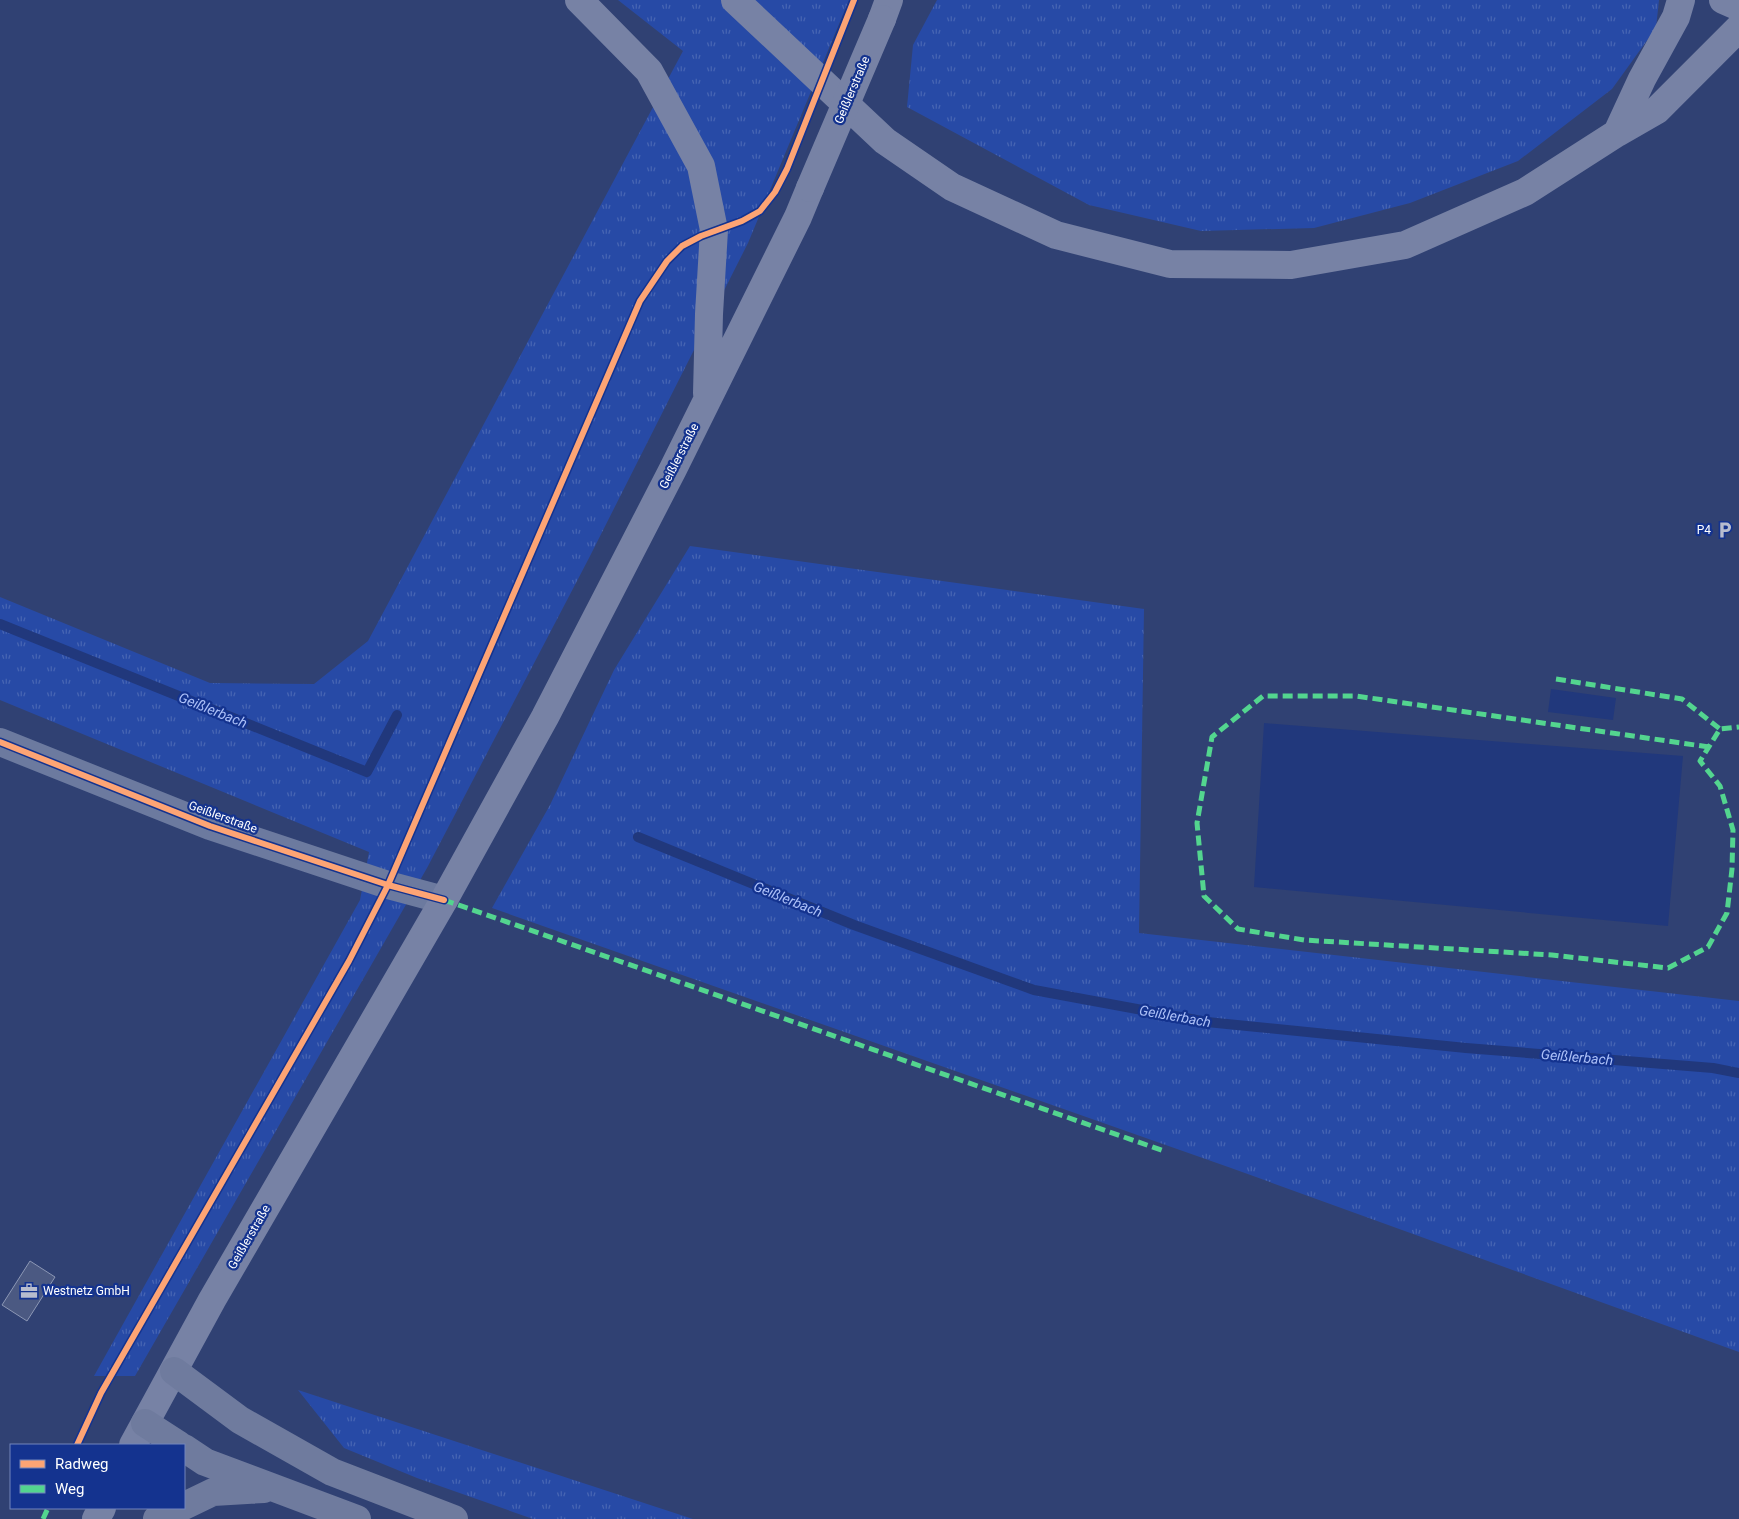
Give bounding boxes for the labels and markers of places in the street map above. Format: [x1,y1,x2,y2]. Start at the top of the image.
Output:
parking icon: P4 [1715,520,1735,540]
place label: P4 [1697,523,1711,537]
office icon: Westnetz GmbH [19,1281,39,1301]
place label: Westnetz GmbH [43,1284,130,1298]

